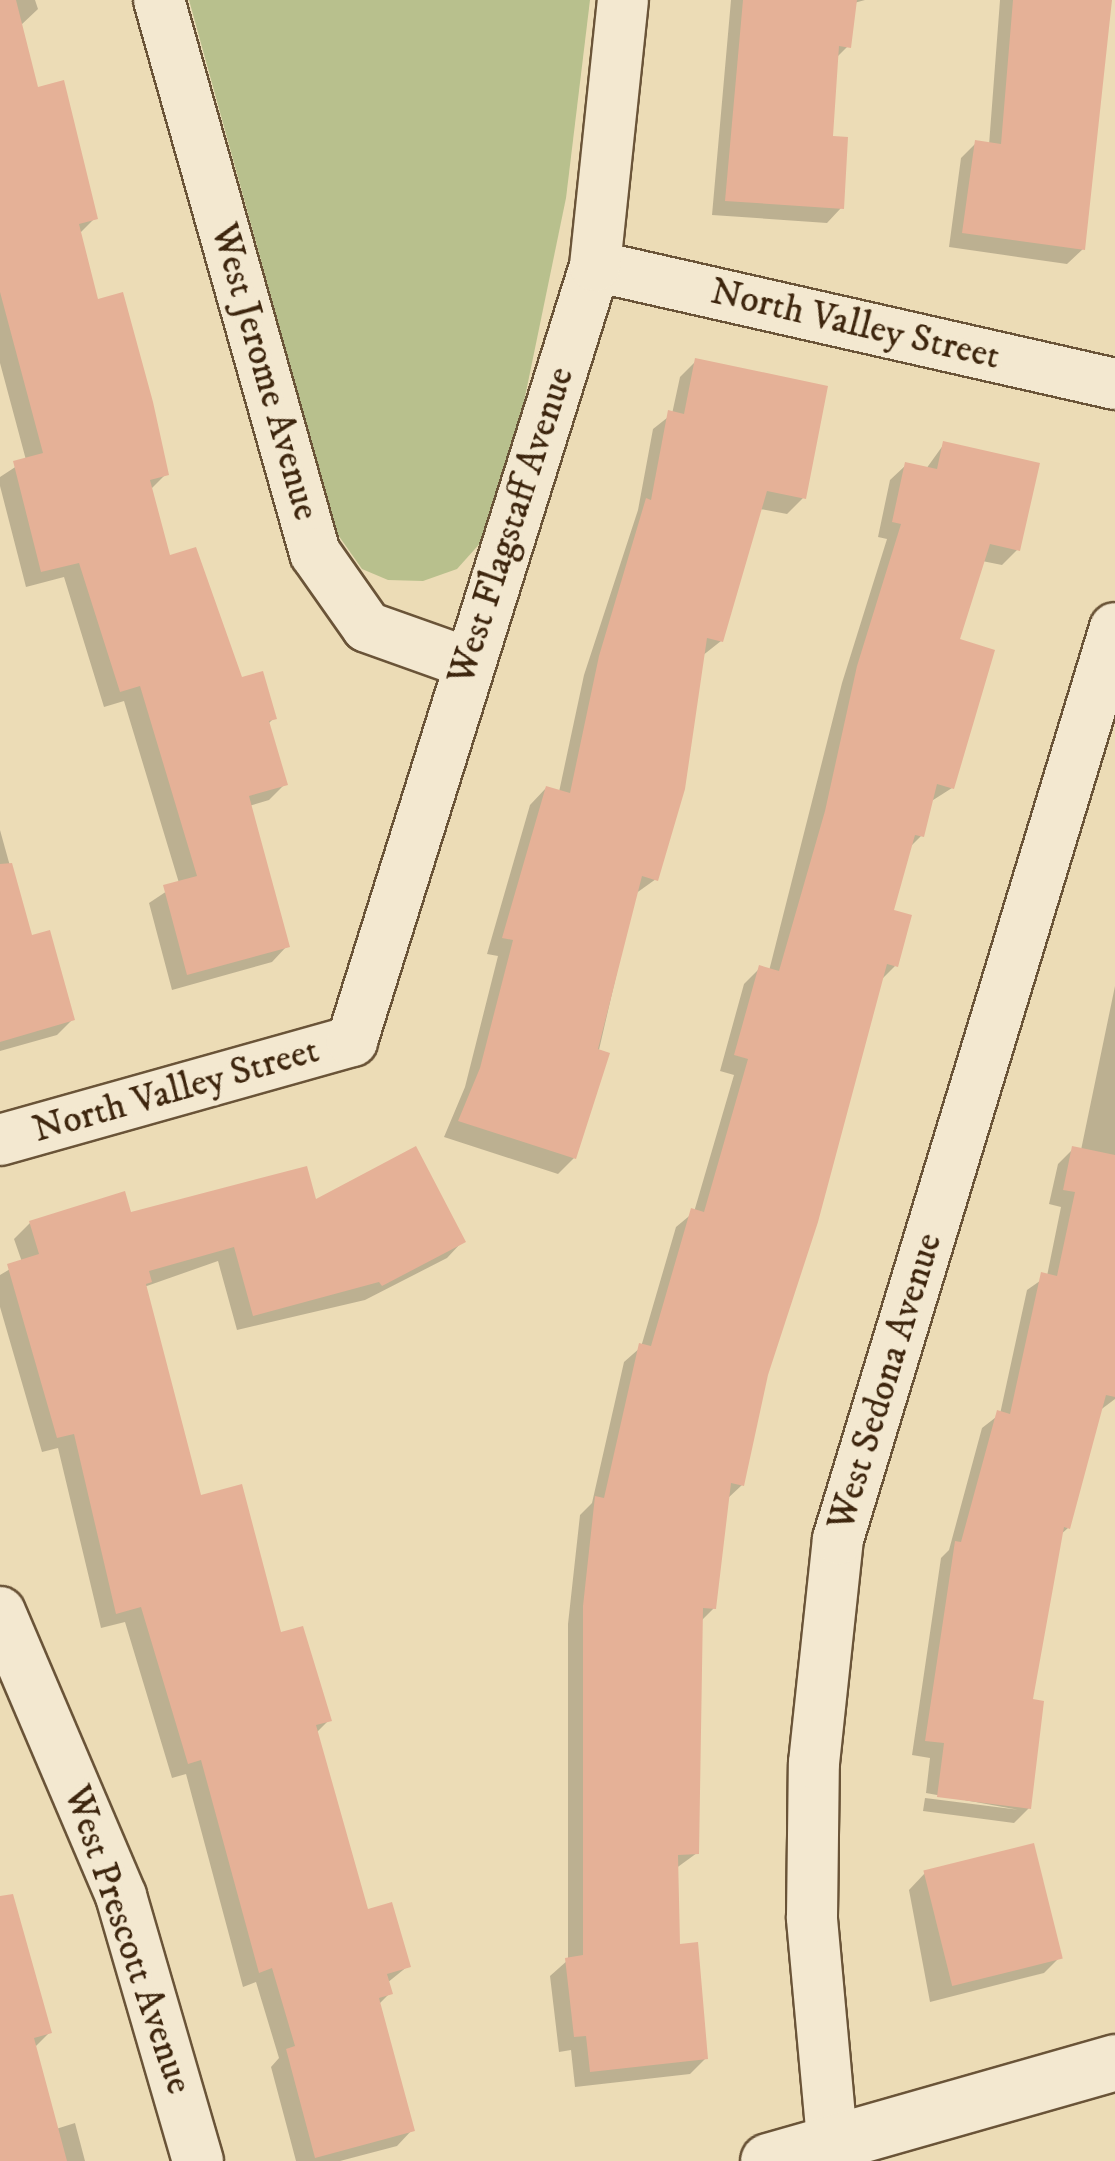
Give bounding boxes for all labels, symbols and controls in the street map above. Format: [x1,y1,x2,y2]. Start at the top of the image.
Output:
street label: West Jerome Avenue [200,218,328,526]
street label: North Valley Street [706,270,1004,380]
street label: West Flagstaff Avenue [439,362,585,690]
street label: North Valley Street [28,1028,324,1154]
street label: West Sedona Avenue [819,1228,953,1536]
street label: West Prescott Avenue [53,1780,201,2100]

